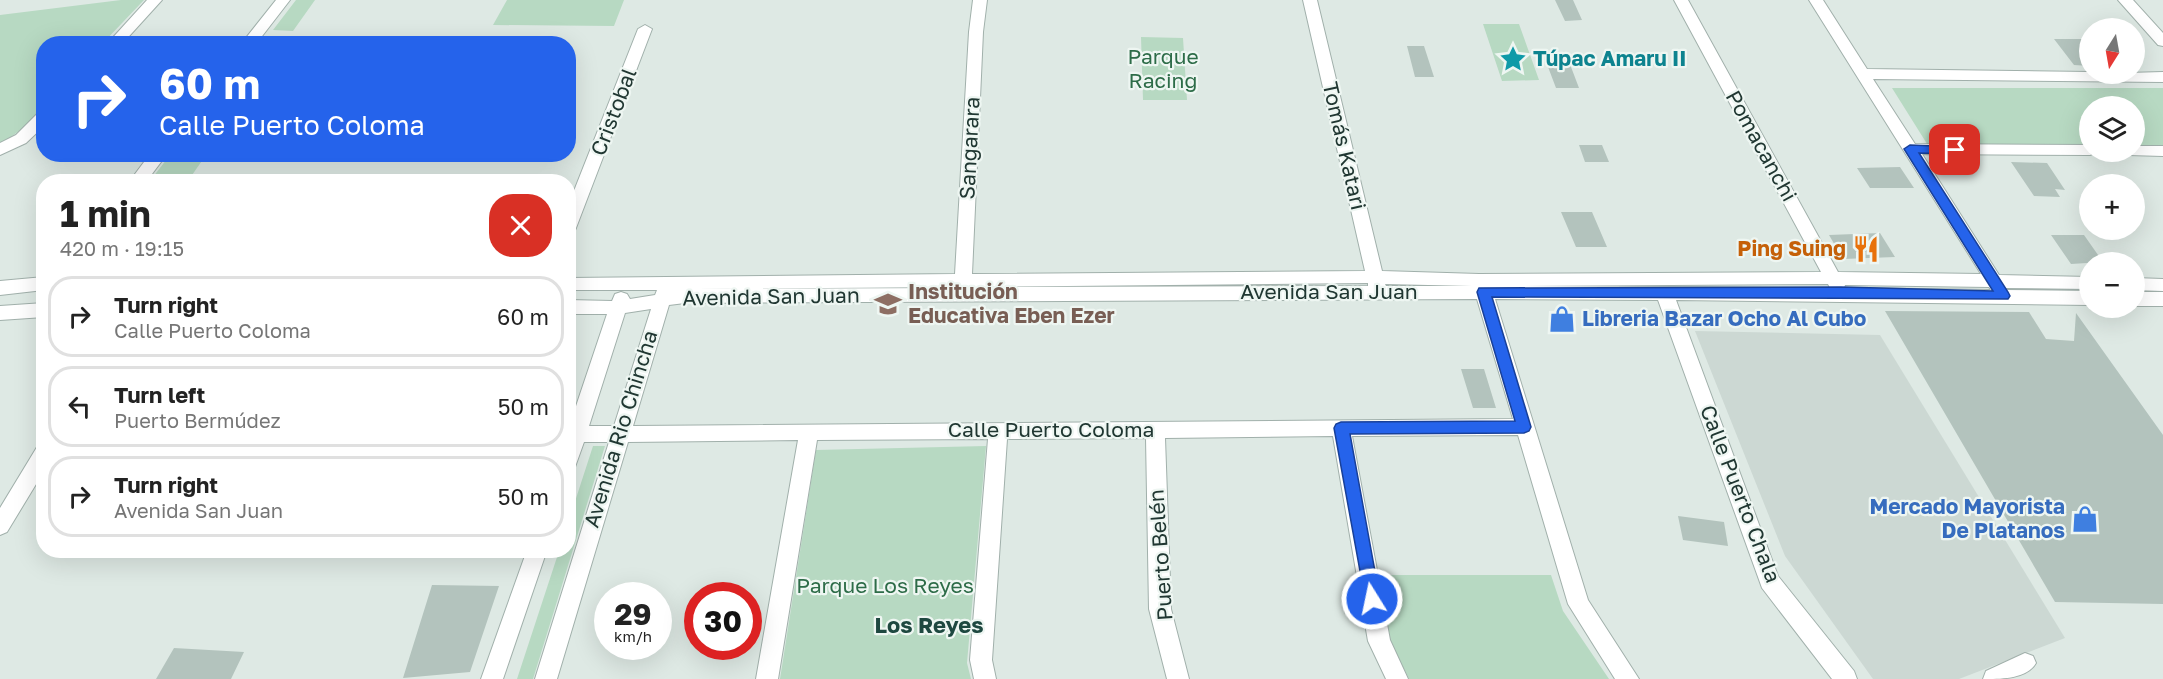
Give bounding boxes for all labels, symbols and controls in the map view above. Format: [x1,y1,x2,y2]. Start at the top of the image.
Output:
north arrow [2079,18,2145,84]
map controls [2079,18,2145,318]
park label: Parque Racing [1127,43,1199,93]
place icon: Túpac Amaru II [1498,44,1528,74]
place label: Túpac Amaru II [1533,45,1686,71]
text: 60 m [159,58,260,108]
icon: right [60,60,138,138]
street label: Cristobal [584,64,642,159]
street label: Tomás Katari [1318,79,1372,212]
street label: Pomacanchi [1721,86,1803,206]
street label: Sangarara [953,96,985,200]
button: layers [2079,96,2145,162]
text: Calle Puerto Coloma [159,109,425,141]
pin [1929,124,1980,175]
icon: arrive [1938,133,1971,166]
button: + [2079,174,2145,240]
text: 1 min [60,192,151,235]
button: close [489,194,552,257]
restaurant icon: Ping Suing [1851,234,1881,264]
place label: Ping Suing [1737,235,1846,261]
text: 420 m · 19:15 [60,236,184,260]
button: − [2079,252,2145,318]
place label: Institución Educativa Eben Ezer [908,278,1115,328]
street label: Avenida San Juan [1240,278,1418,304]
street label: Avenida San Juan [682,281,860,311]
school or university icon: Institución Educativa Eben Ezer [873,289,903,319]
text: Turn right [114,291,218,318]
icon: right [63,300,96,333]
text: 60 m [497,303,549,330]
shop icon: Libreria Bazar Ocho Al Cubo [1547,304,1577,334]
place label: Libreria Bazar Ocho Al Cubo [1582,305,1866,331]
text: Calle Puerto Coloma [114,318,311,342]
street label: Avenida Rio Chincha [578,327,662,530]
text: Turn left [114,381,205,408]
icon: left [63,390,96,423]
text: 50 m [498,393,549,420]
street label: Calle Puerto Chala [1695,401,1787,586]
text: Puerto Bermúdez [114,408,281,432]
street label: Calle Puerto Coloma [948,416,1154,442]
text: Turn right [114,471,218,498]
icon: right [63,480,96,513]
text: 50 m [498,483,549,510]
street label: Puerto Belén [1142,489,1178,621]
place label: Mercado Mayorista De Platanos [1870,493,2065,543]
text: Avenida San Juan [114,498,283,522]
shop icon: Mercado Mayorista De Platanos [2070,504,2100,534]
position arrow [1340,567,1404,631]
park label: Parque Los Reyes [796,572,974,598]
speed limit sign: 30 [684,582,762,660]
text: 29 [614,596,652,632]
district label: Los Reyes [874,611,984,638]
text: km/h [614,627,652,645]

